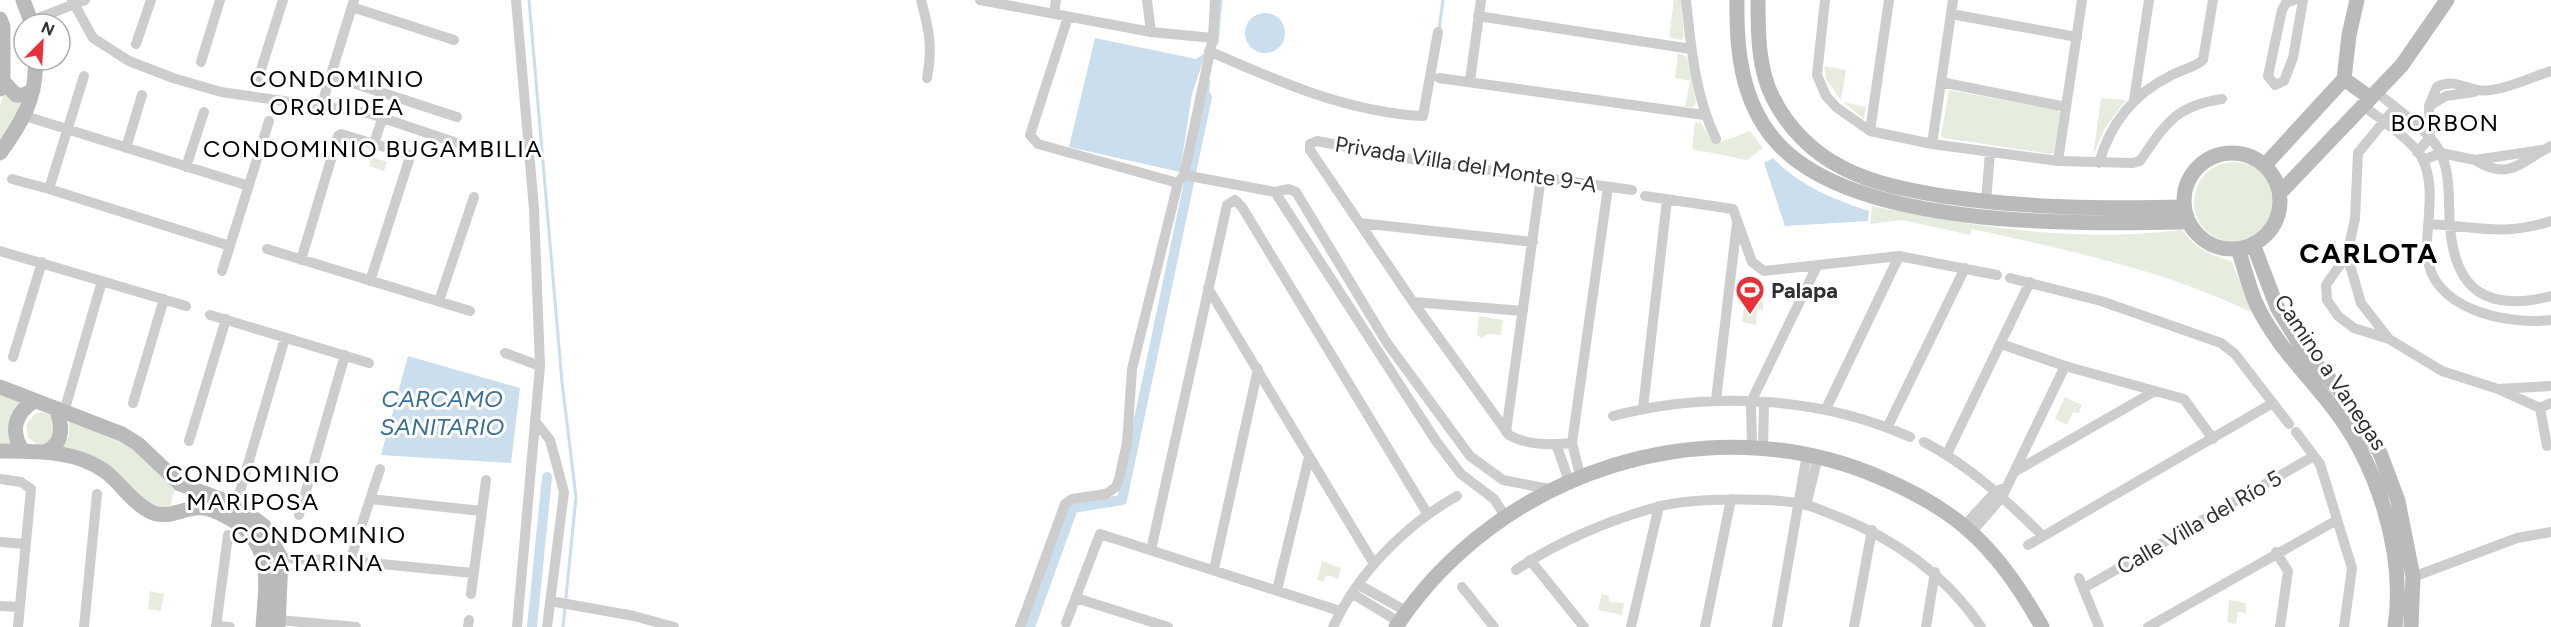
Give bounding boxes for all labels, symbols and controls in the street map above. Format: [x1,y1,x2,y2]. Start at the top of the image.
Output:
north arrow [12,12,72,72]
text: N [38,18,57,40]
district label: CONDOMINIO ORQUIDEA [249,64,425,121]
district label: BORBON [2390,108,2500,137]
street label: Privada Villa del Monte 9-A [1333,130,1599,199]
district label: CONDOMINIO BUGAMBILIA [203,134,543,163]
district label: CARLOTA [2299,236,2439,270]
sports icon: Palapa [1734,274,1766,316]
place label: Palapa [1771,277,1838,304]
street label: Camino a Vanegas [2268,289,2393,455]
water label: CARCAMO SANITARIO [380,384,505,441]
district label: CONDOMINIO MARIPOSA [165,459,341,516]
street label: Calle Villa del Río 5 [2112,464,2286,581]
district label: CONDOMINIO CATARINA [231,520,407,577]

